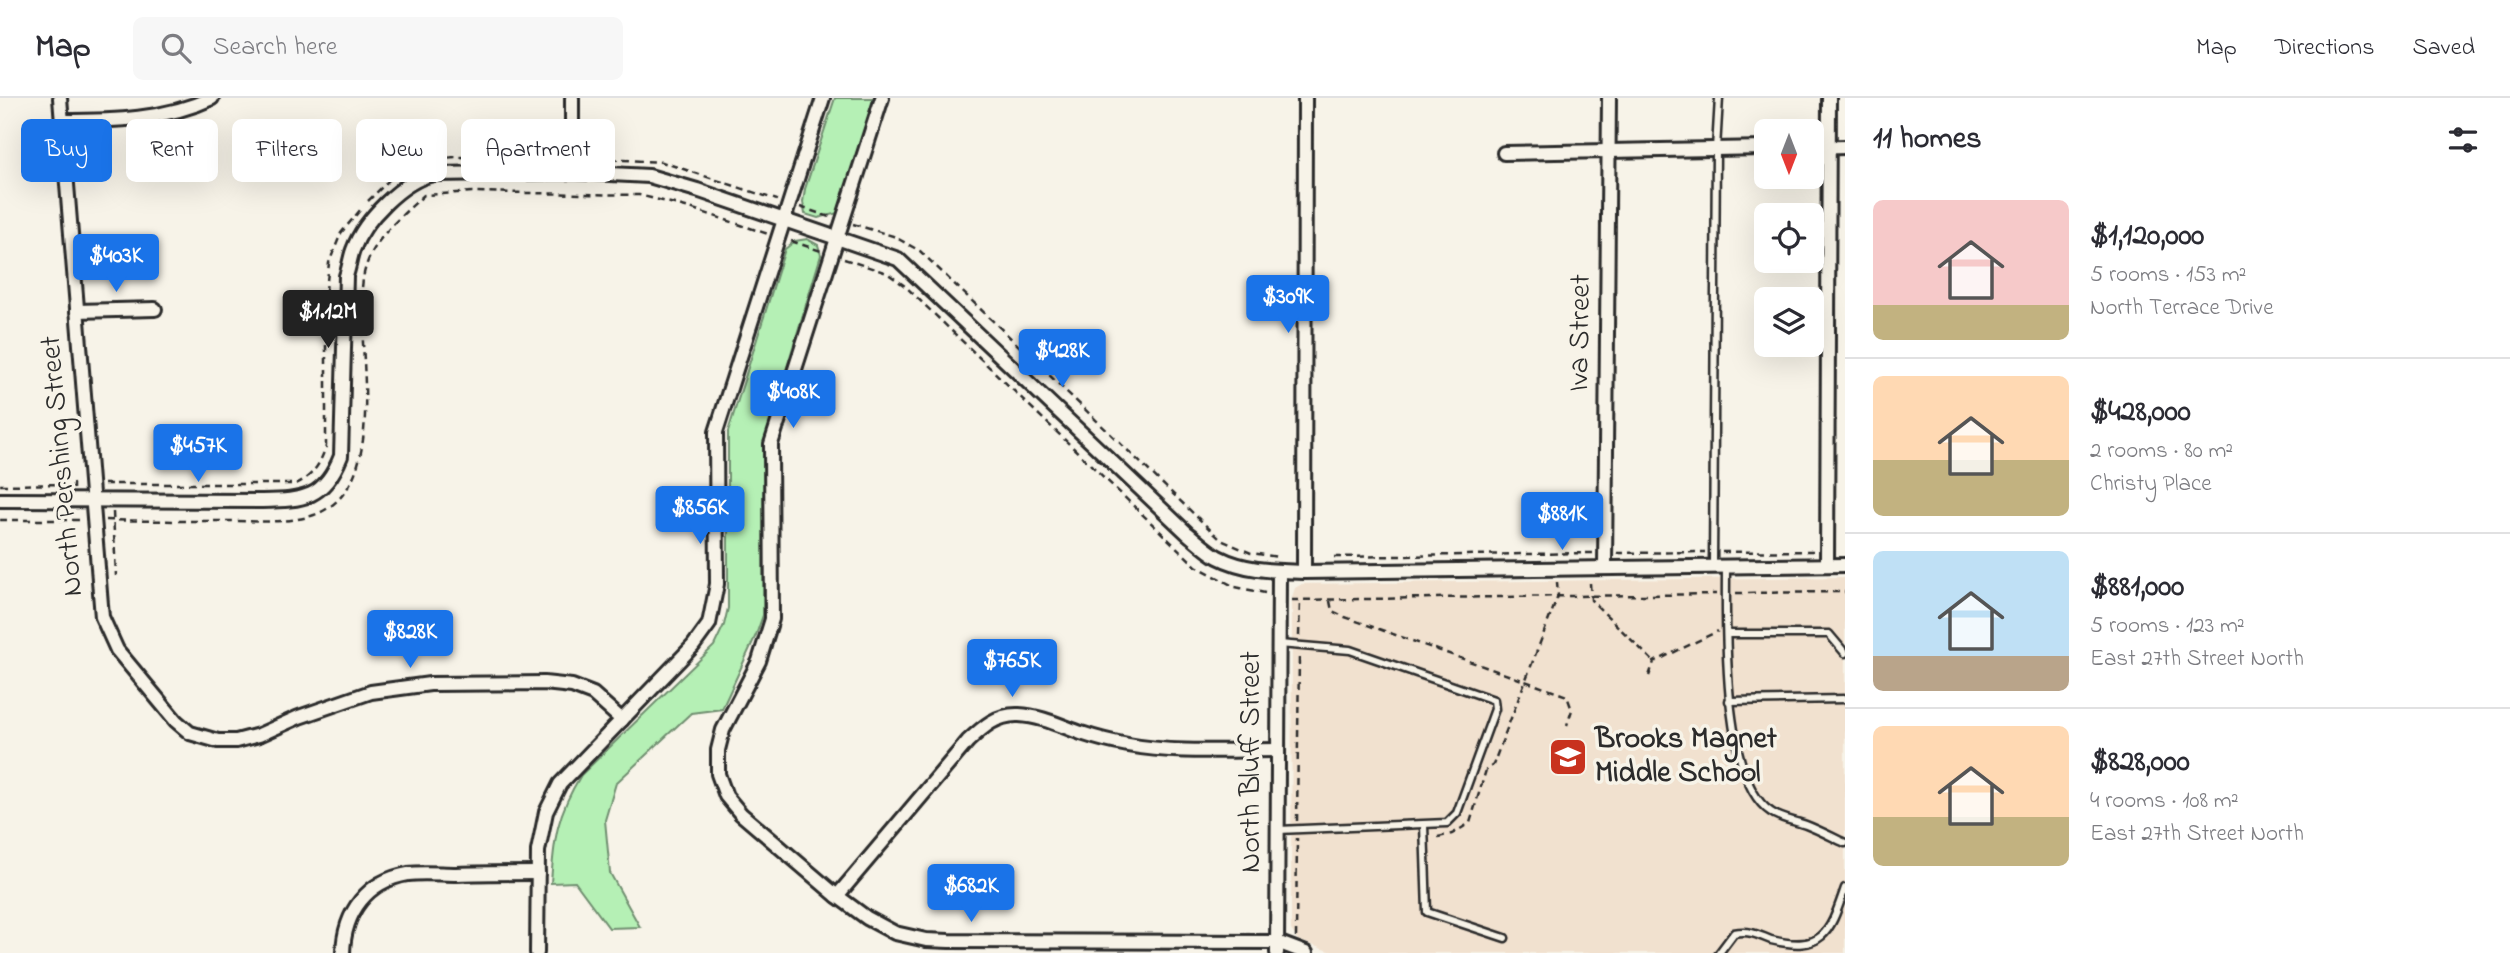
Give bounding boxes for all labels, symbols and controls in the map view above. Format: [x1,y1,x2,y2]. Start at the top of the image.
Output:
search box [133,17,623,80]
text: Map [35,24,91,72]
icon: search [157,29,195,67]
text: Search here [213,29,337,67]
text: Map [2196,31,2237,66]
text: Directions [2275,31,2374,66]
text: Saved [2412,31,2475,66]
text: 11 homes [1873,118,1981,162]
chip: Buy [21,119,112,182]
chip: Rent [126,119,218,182]
chip: Filters [232,119,342,182]
chip: New [356,119,447,182]
chip: Apartment [461,119,615,182]
north arrow [1754,119,1824,189]
map controls [1754,119,1824,357]
icon: filters [2444,121,2482,159]
button: locate [1754,203,1824,273]
text: $1,120,000 [2090,215,2204,259]
icon: home [1929,228,2013,312]
pin: $403K [67,234,165,294]
text: $403K [89,240,143,273]
text: 5 rooms · 153 m² [2090,259,2246,292]
street label: Iva Street [1558,274,1604,392]
pin: $309K [1239,275,1337,335]
text: $309K [1262,281,1314,314]
button: layers [1754,287,1824,357]
pin: $1.12M [271,290,385,350]
text: North Terrace Drive [2090,292,2273,325]
text: $1.12M [299,296,357,329]
pin: $428K [1013,330,1111,389]
street label: North Pershing Street [30,334,96,598]
text: $428K [1035,335,1089,368]
pin: $408K [744,370,842,430]
text: $408K [766,376,820,409]
text: $428,000 [2090,391,2191,435]
icon: home [1929,404,2013,488]
pin: $457K [149,424,247,484]
text: $457K [169,430,227,463]
text: 2 rooms · 80 m² [2090,435,2233,468]
text: Christy Place [2090,468,2212,501]
pin: $856K [651,486,749,546]
text: $856K [672,492,728,525]
pin: $881K [1513,492,1611,552]
text: $881K [1537,498,1587,531]
text: $881,000 [2090,566,2184,610]
icon: home [1929,579,2013,663]
pin: $828K [361,610,459,670]
text: 5 rooms · 123 m² [2090,610,2245,643]
text: $828K [383,616,437,649]
pin: $765K [963,640,1061,699]
text: East 27th Street North [2090,643,2304,676]
text: $765K [983,645,1041,678]
street label: North Bluff Street [1230,651,1274,873]
place label: Brooks Magnet Middle School [1593,718,1778,796]
school or university icon: Brooks Magnet Middle School [1547,736,1589,778]
text: $828,000 [2090,741,2190,785]
icon: home [1929,754,2013,838]
text: 4 rooms · 108 m² [2090,785,2239,818]
text: East 27th Street North [2090,818,2304,851]
pin: $682K [922,864,1020,924]
text: $682K [943,870,999,903]

